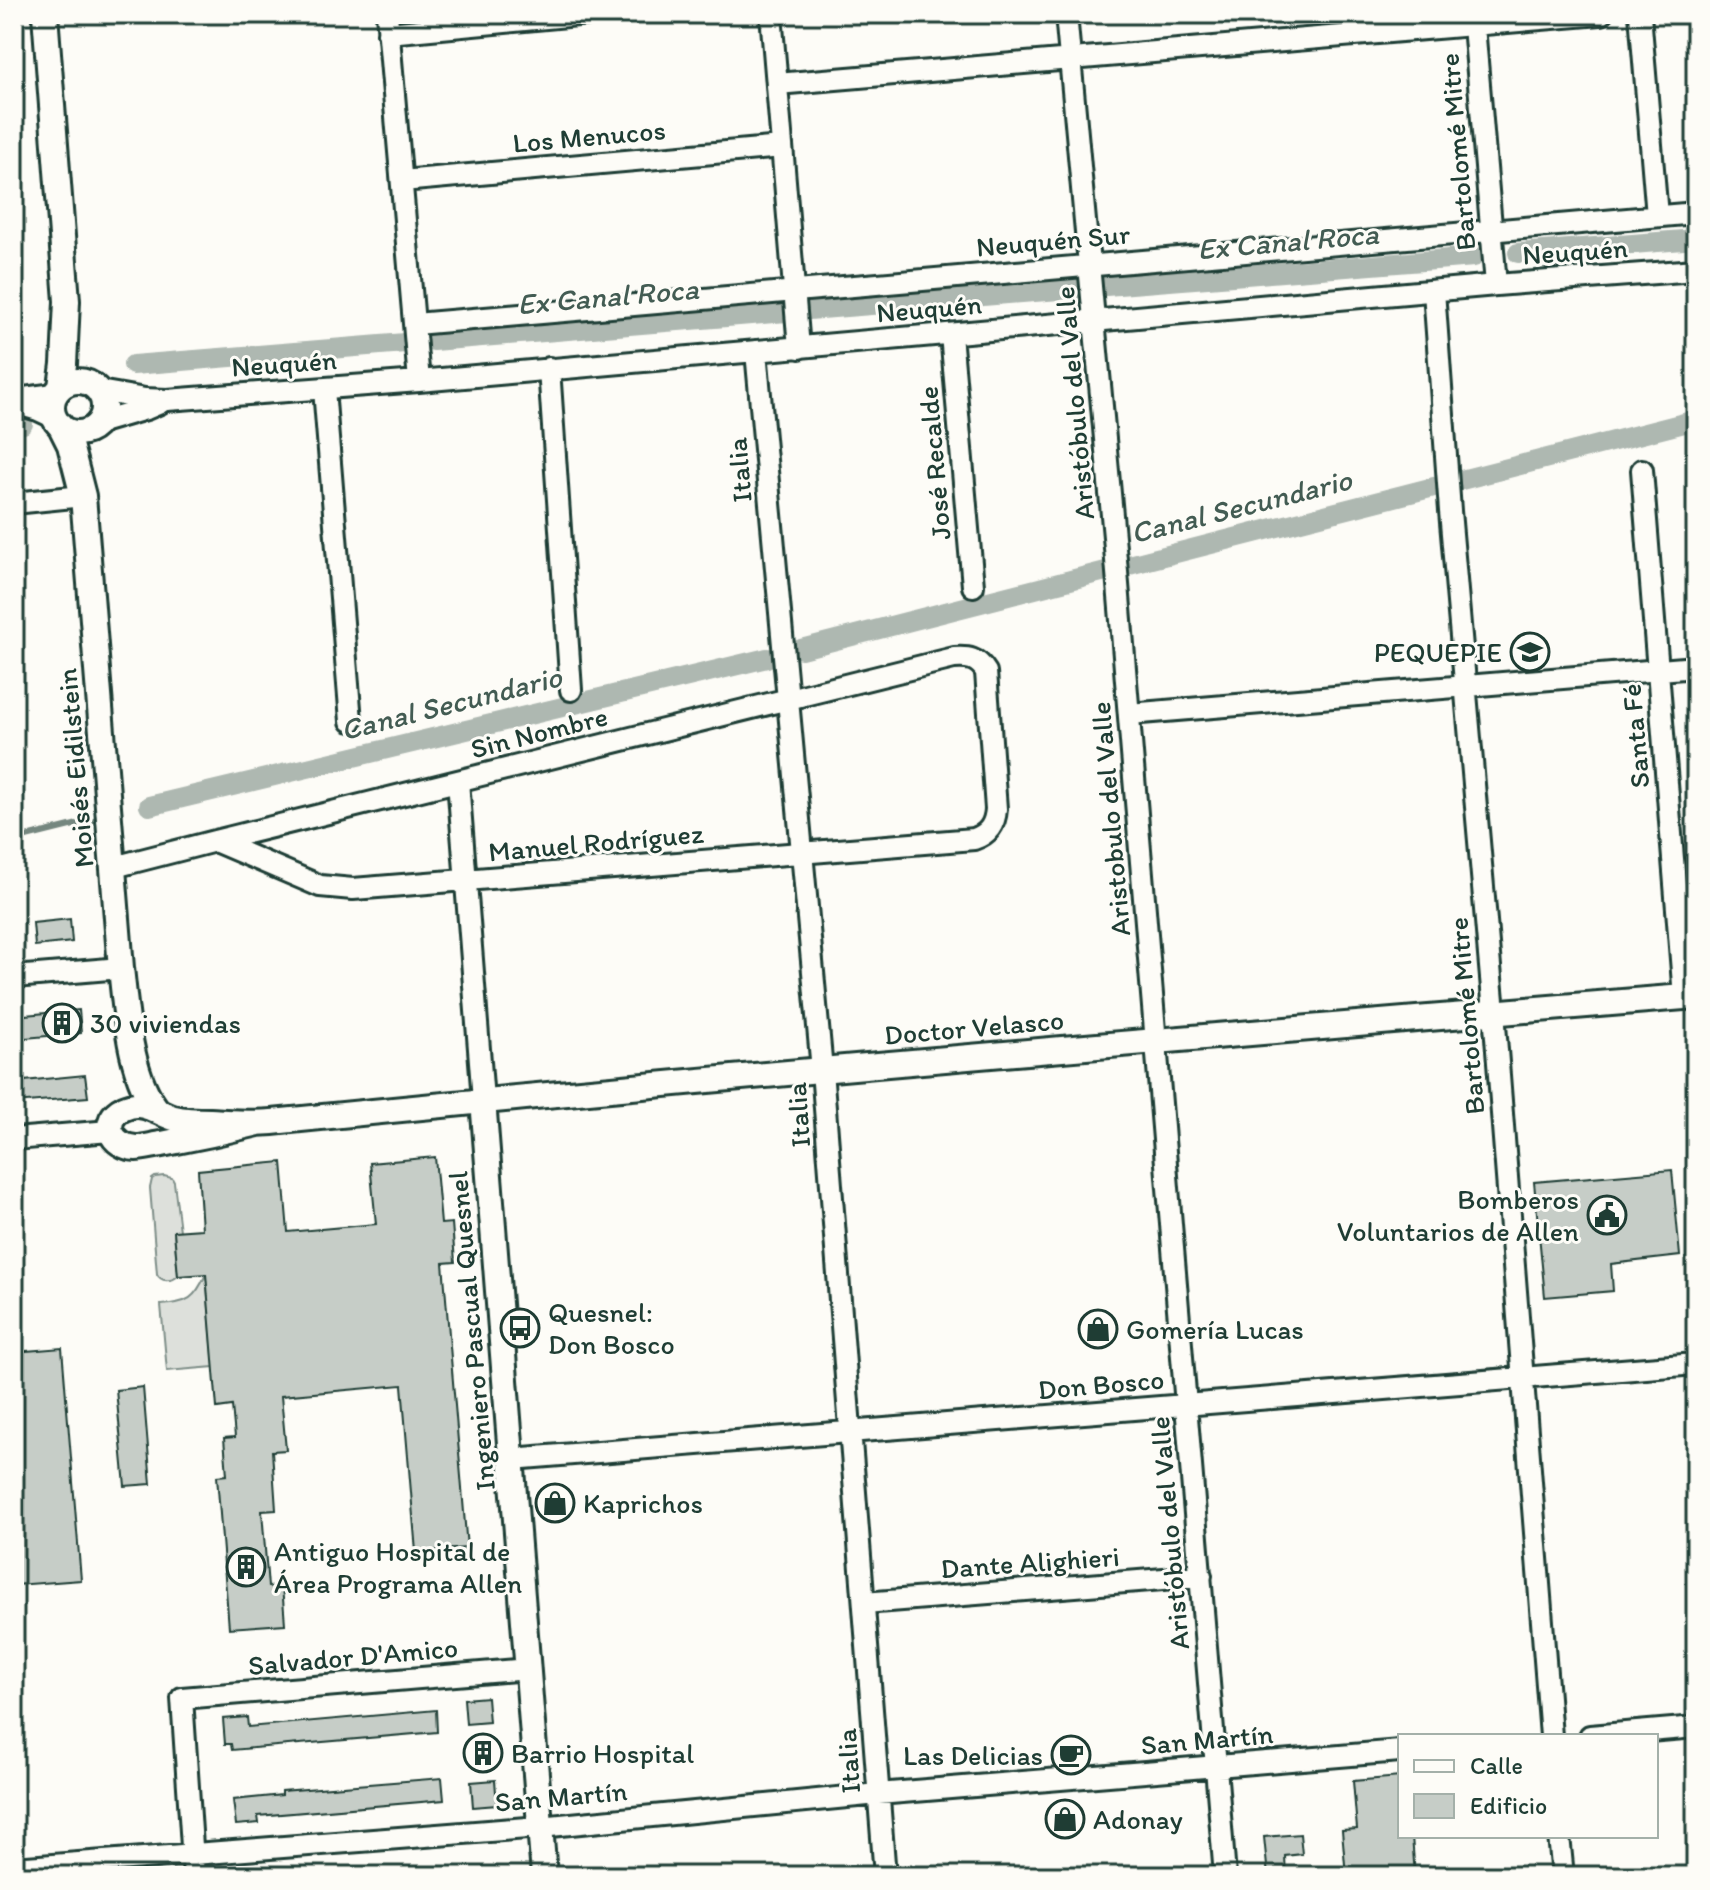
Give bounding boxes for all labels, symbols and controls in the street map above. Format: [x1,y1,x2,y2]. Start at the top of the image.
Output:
street label: Bartolomé Mitre [1431,52,1483,252]
street label: Los Menucos [511,112,667,160]
water label: Ex Canal Roca [1196,215,1381,267]
street label: Neuquén Sur [975,216,1131,264]
street label: Neuquén [1521,230,1629,272]
water label: Ex Canal Roca [516,270,701,322]
street label: Aristóbulo del Valle [1047,285,1101,521]
street label: Neuquén [875,286,983,330]
street label: Neuquén [230,342,338,384]
street label: José Recalde [910,385,958,541]
street label: Italia [719,436,759,504]
water label: Canal Secundario [1127,460,1357,551]
school or university icon: PEQUEPIE [1509,631,1551,673]
place label: PEQUEPIE [1374,635,1502,669]
water label: Canal Secundario [337,657,567,748]
street label: Moisés Eidilstein [49,667,101,869]
street label: Santa Fé [1614,682,1656,790]
street label: Sin Nombre [467,699,611,765]
street label: Aristobulo del Valle [1083,700,1137,938]
street label: Manuel Rodríguez [487,816,705,868]
street label: Bartolomé Mitre [1440,916,1492,1116]
building icon: 30 viviendas [41,1002,83,1044]
street label: Doctor Velasco [883,1002,1065,1052]
place label: 30 viviendas [90,1006,241,1040]
street label: Italia [779,1081,817,1149]
street label: Ingeniero Pascual Quesnel [440,1170,502,1492]
place label: Bomberos Voluntarios de Allen [1337,1182,1579,1248]
public building icon: Bomberos Voluntarios de Allen [1586,1194,1628,1236]
place label: Quesnel: Don Bosco [548,1295,675,1361]
bus stop icon: Quesnel: Don Bosco [499,1307,541,1349]
shop icon: Gomería Lucas [1077,1308,1119,1350]
place label: Gomería Lucas [1126,1312,1304,1346]
street label: Don Bosco [1036,1362,1166,1406]
street label: Aristóbulo del Valle [1142,1415,1196,1651]
shop icon: Kaprichos [534,1482,576,1524]
place label: Kaprichos [583,1486,703,1520]
place label: Antiguo Hospital de Área Programa Allen [274,1534,522,1600]
street label: Dante Alighieri [939,1539,1121,1585]
building icon: Antiguo Hospital de Área Programa Allen [225,1546,267,1588]
street label: Salvador D'Amico [247,1630,459,1682]
street label: San Martín [1139,1716,1275,1762]
street label: Italia [829,1727,867,1795]
building icon: Barrio Hospital [462,1732,504,1774]
cafe icon: Las Delicias [1050,1734,1092,1776]
legend [1398,1734,1658,1838]
place label: Barrio Hospital [511,1736,694,1770]
place label: Las Delicias [903,1738,1043,1772]
text: Calle [1470,1751,1523,1780]
street label: San Martín [493,1773,629,1819]
text: Edificio [1470,1791,1547,1820]
shop icon: Adonay [1044,1798,1086,1840]
place label: Adonay [1093,1802,1183,1836]

